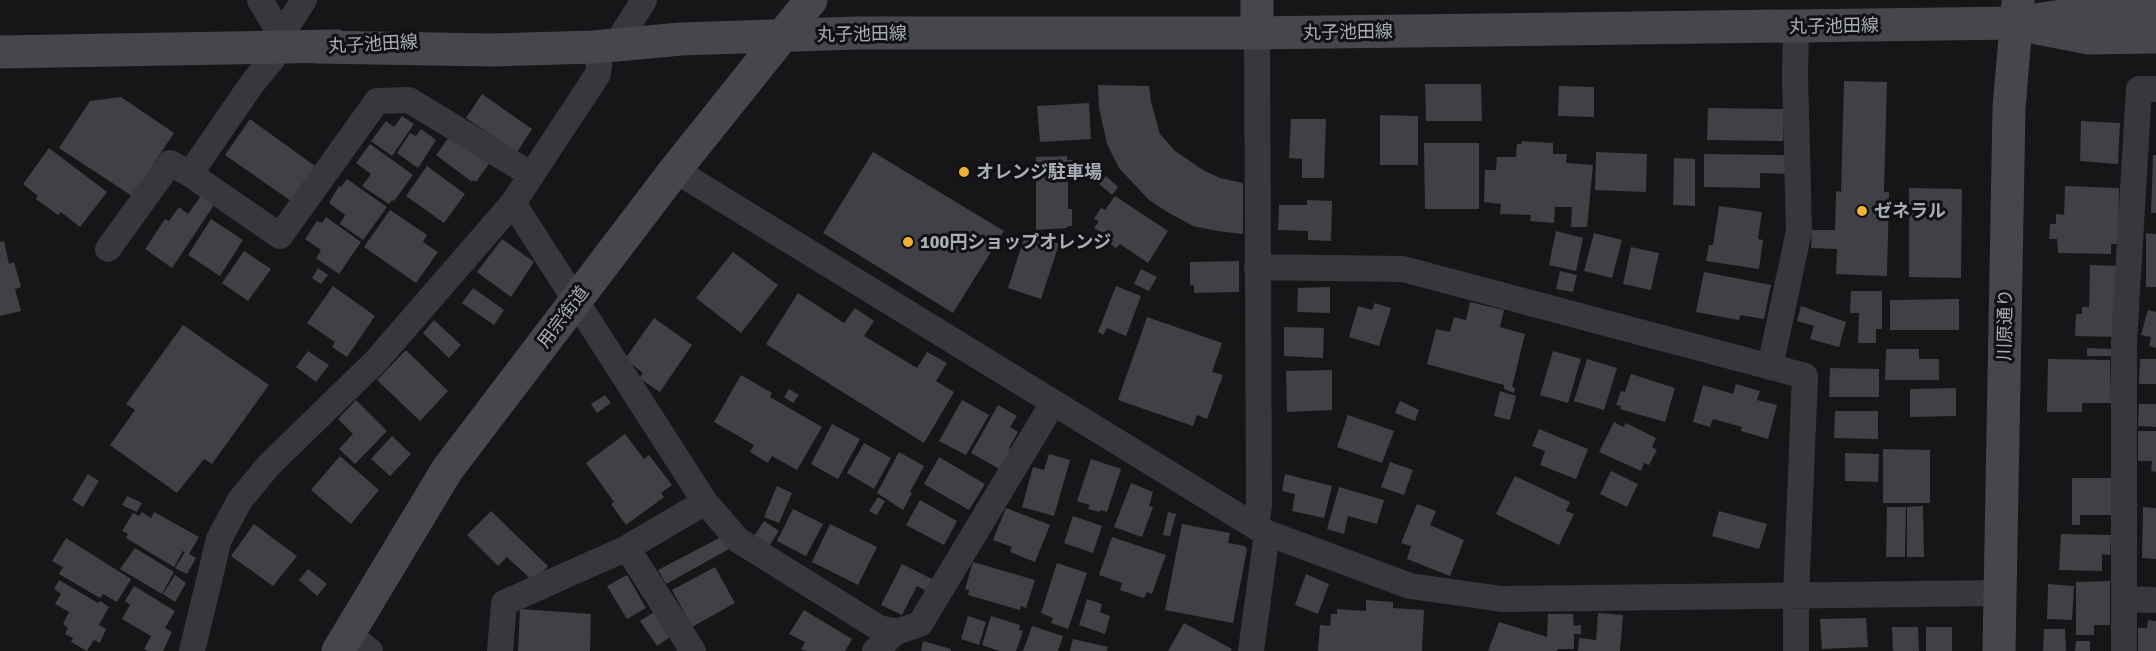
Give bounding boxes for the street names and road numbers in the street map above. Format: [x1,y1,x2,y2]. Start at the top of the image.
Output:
street label: 丸子池田線 [1789,14,1879,38]
street label: 丸子池田線 [1303,20,1393,44]
street label: 丸子池田線 [817,22,907,46]
street label: 丸子池田線 [327,31,419,57]
street label: 用宗街道 [533,282,593,352]
street label: 川原通り [1993,289,2017,361]

